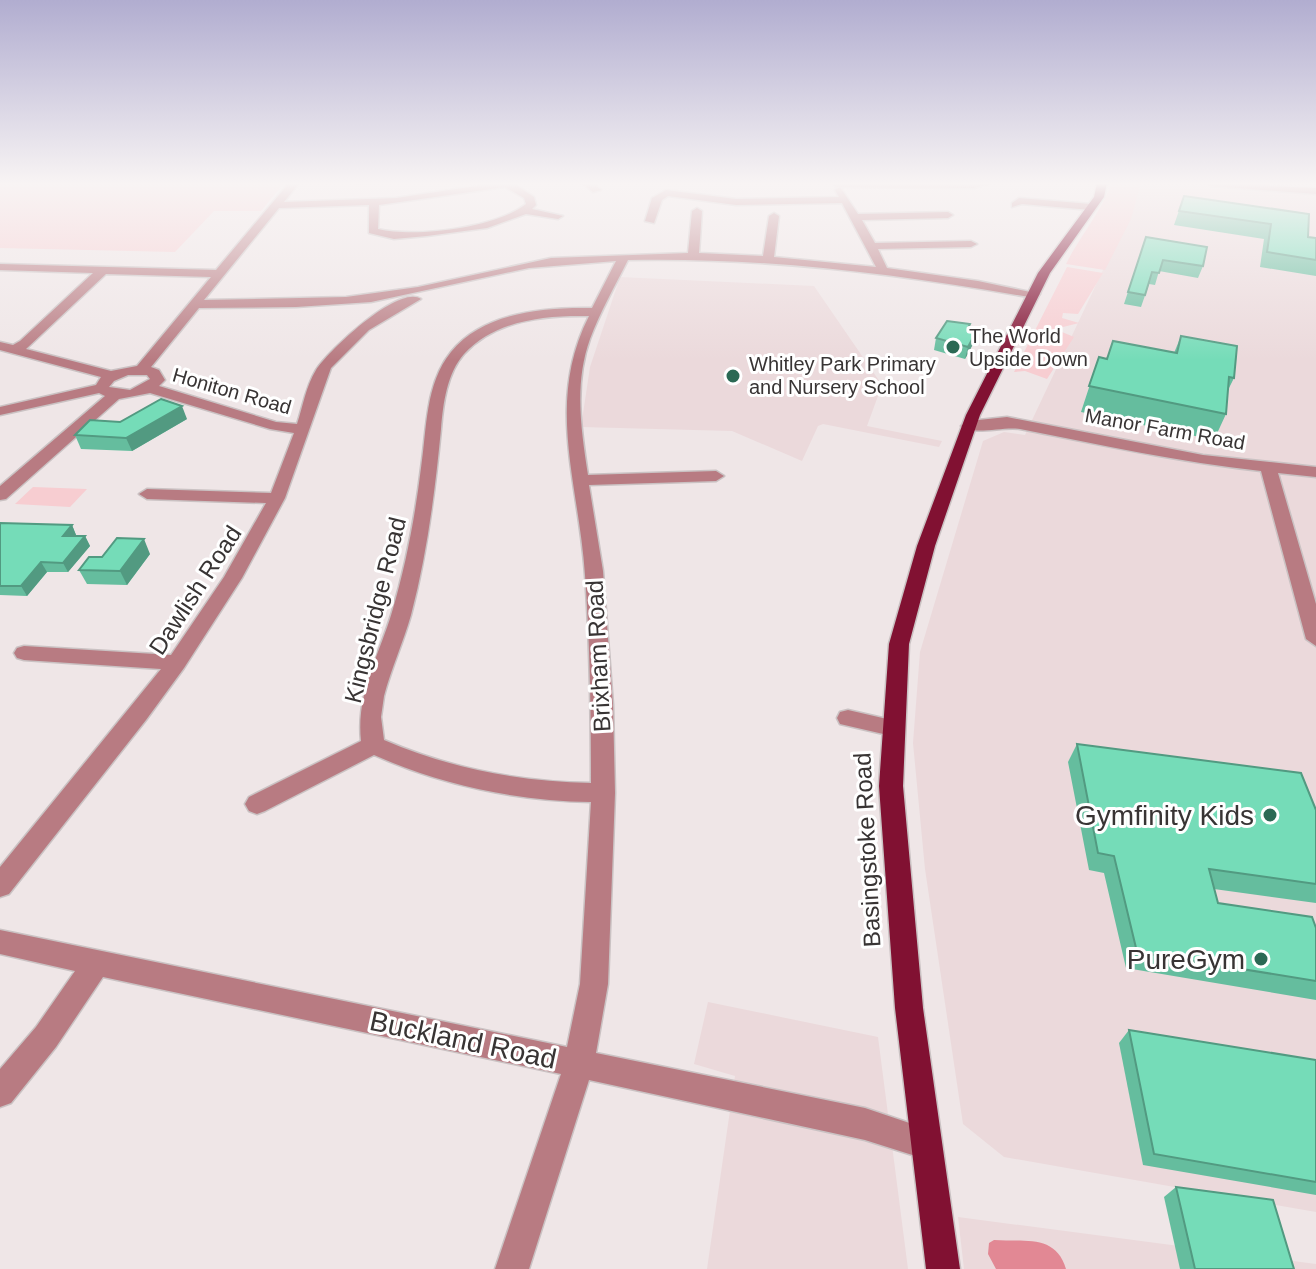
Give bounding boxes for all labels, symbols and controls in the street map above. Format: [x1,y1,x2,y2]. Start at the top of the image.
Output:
place label: The World Upside Down [969,325,1088,370]
marker: The World Upside Down [944,338,962,356]
place label: Whitley Park Primary and Nursery School [749,353,936,398]
street label: Honiton Road [170,364,294,418]
marker: Whitley Park Primary and Nursery School [724,367,742,385]
street label: Manor Farm Road [1083,404,1247,454]
street label: Kingsbridge Road [339,514,411,706]
street label: Dawlish Road [143,521,247,659]
street label: Brixham Road [581,579,615,733]
street label: Basingstoke Road [848,752,886,948]
place label: Gymfinity Kids [1075,800,1254,831]
marker: Gymfinity Kids [1261,806,1279,824]
place label: PureGym [1127,944,1245,975]
marker: PureGym [1252,950,1270,968]
street label: Buckland Road [367,1005,559,1075]

